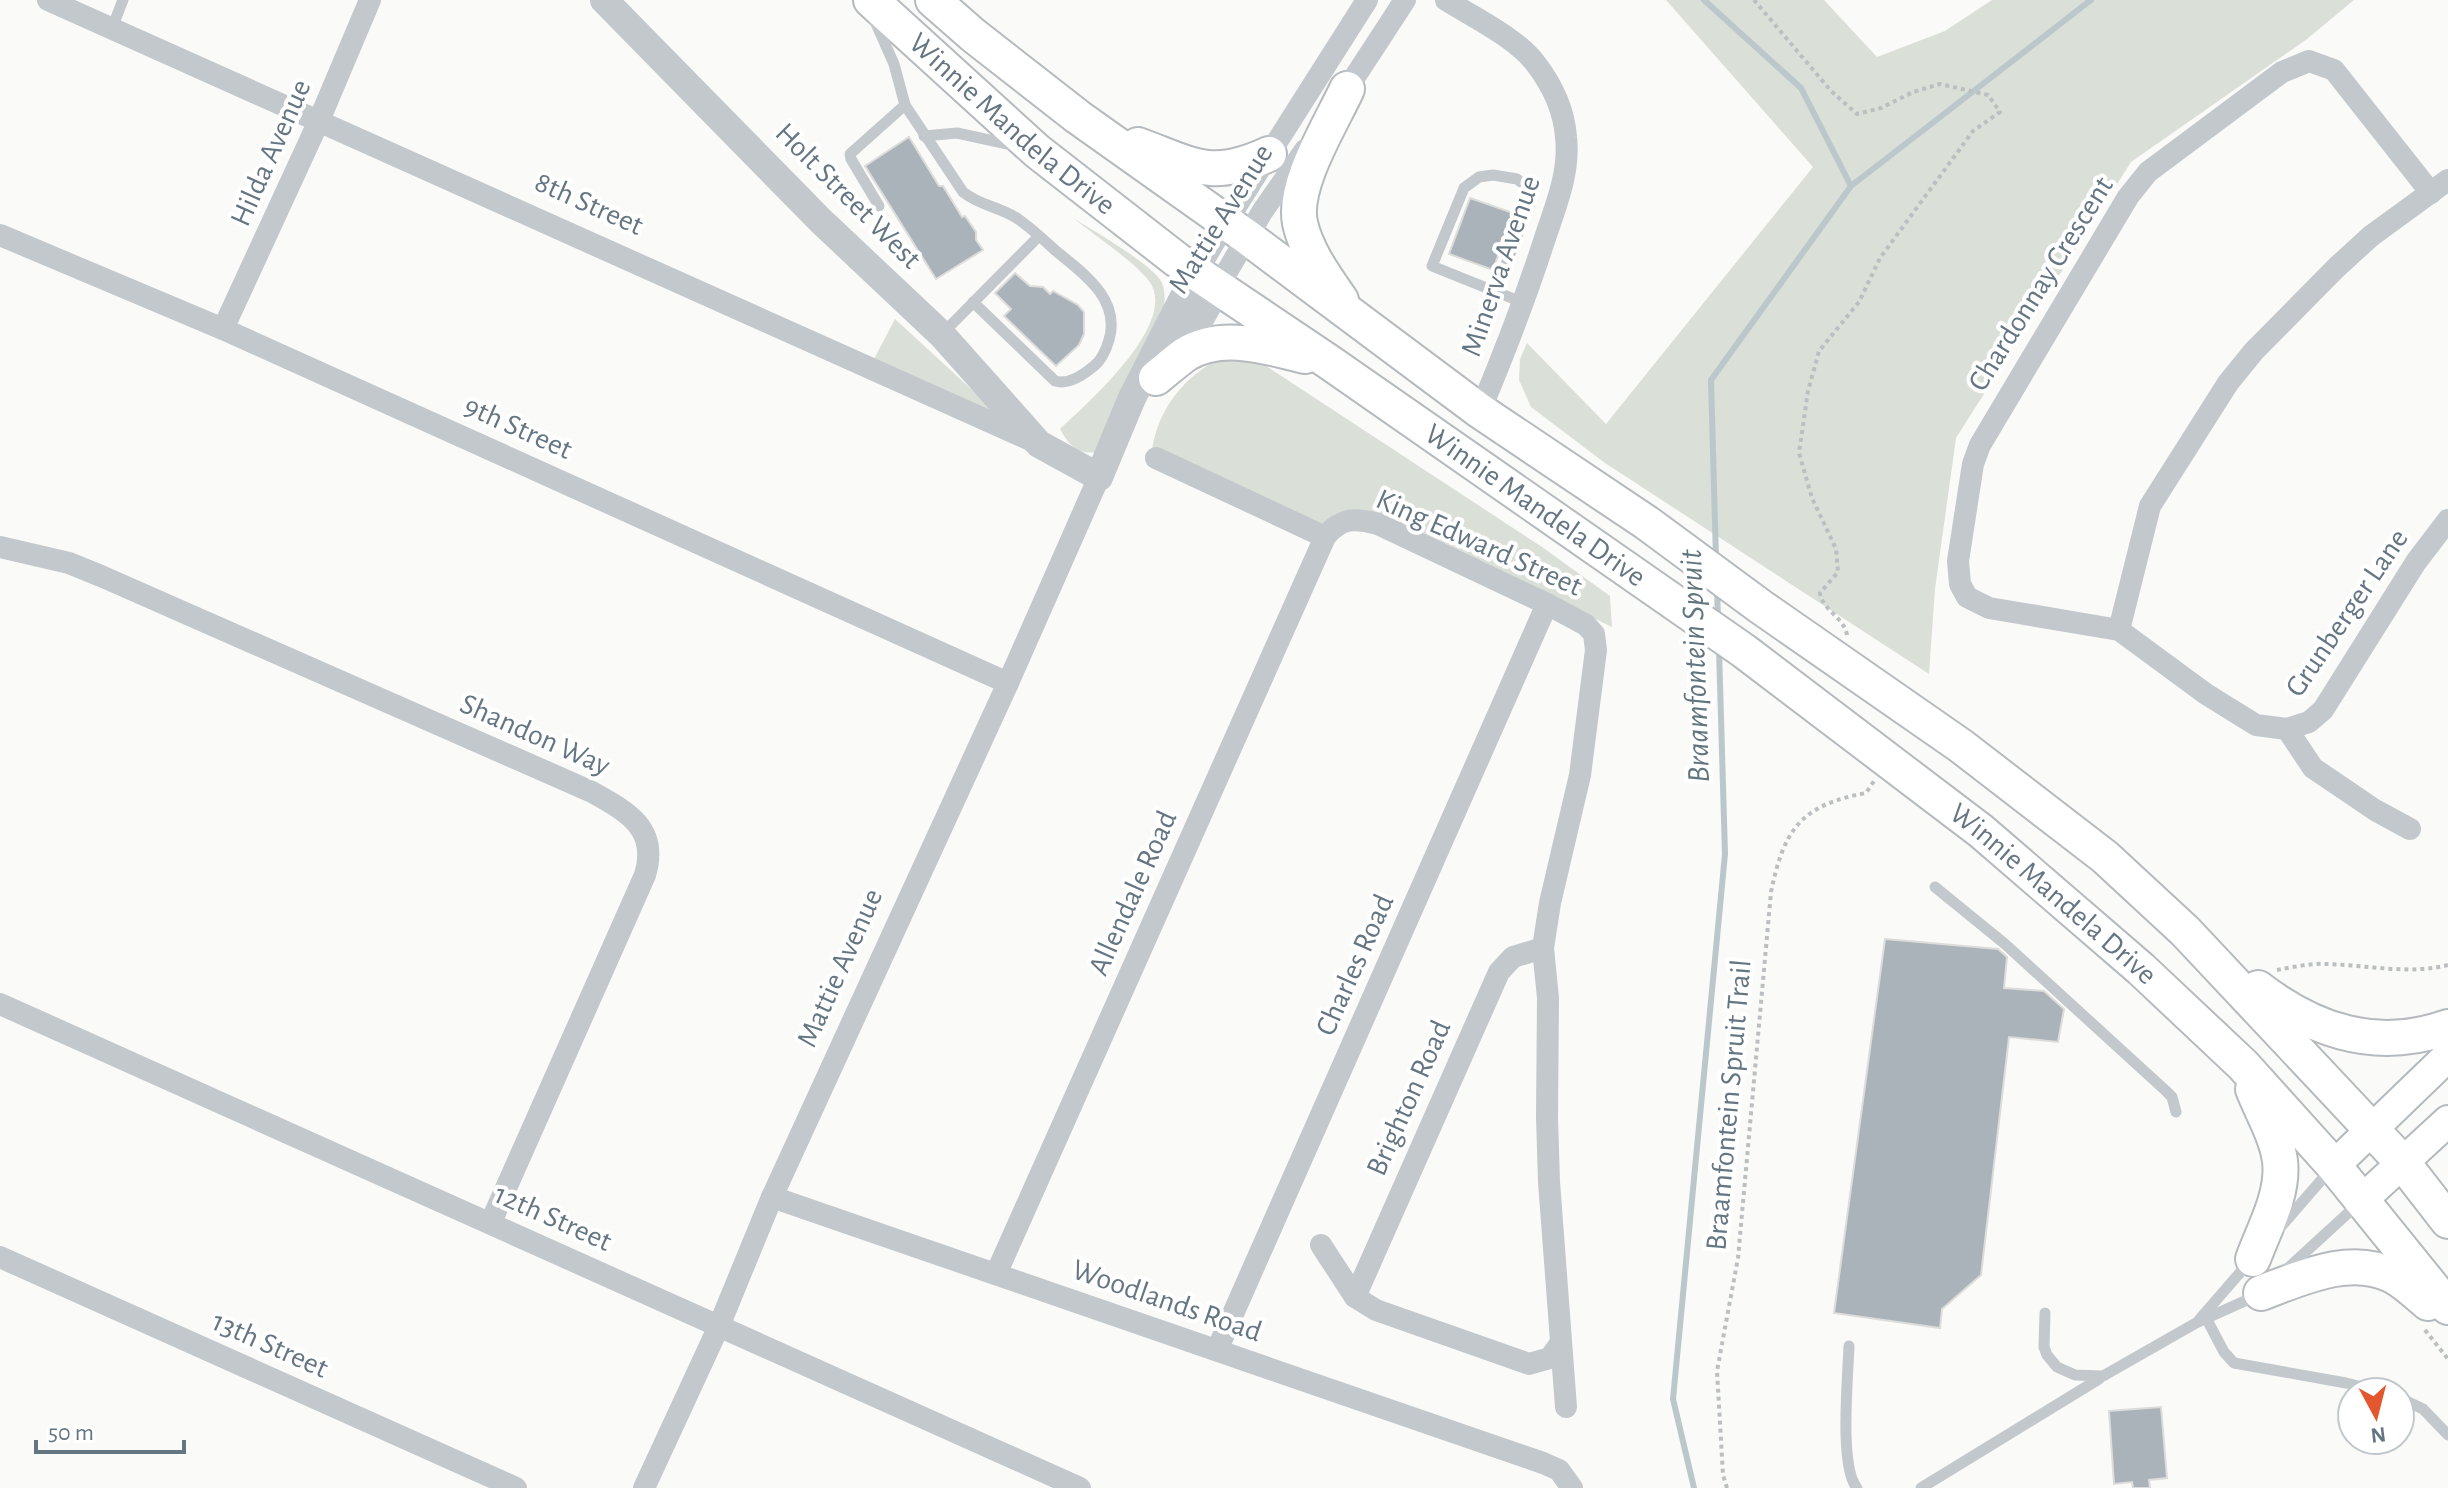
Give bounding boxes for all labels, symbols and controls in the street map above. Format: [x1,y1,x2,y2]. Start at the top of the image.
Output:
street label: Winnie Mandela Drive [903,27,1121,221]
street label: Hilda Avenue [225,75,317,231]
street label: Holt Street West [769,117,927,275]
street label: Mattie Avenue [1163,139,1279,299]
street label: 8th Street [530,167,648,241]
street label: Chardonnay Crescent [1963,171,2119,396]
street label: Minerva Avenue [1456,172,1546,360]
street label: 9th Street [459,391,577,465]
street label: Winnie Mandela Drive [1419,419,1651,592]
street label: King Edward Street [1372,484,1587,602]
street label: Grunberger Lane [2280,524,2414,702]
water label: Braamfontein Spruit [1675,548,1716,783]
street label: Shandon Way [456,689,615,781]
street label: Winnie Mandela Drive [1944,798,2162,990]
street label: Allendale Road [1083,806,1183,980]
street label: Mattie Avenue [792,884,888,1052]
street label: Charles Road [1310,890,1400,1040]
street label: Braamfontein Spruit Trail [1701,958,1757,1252]
street label: Brighton Road [1361,1016,1457,1180]
street label: 12th Street [490,1179,616,1257]
street label: Woodlands Road [1068,1255,1266,1347]
street label: 13th Street [208,1306,333,1384]
north arrow [2336,1376,2416,1456]
scale bar [36,1404,184,1454]
text: 50 m [48,1421,94,1445]
text: N [2369,1423,2387,1447]

